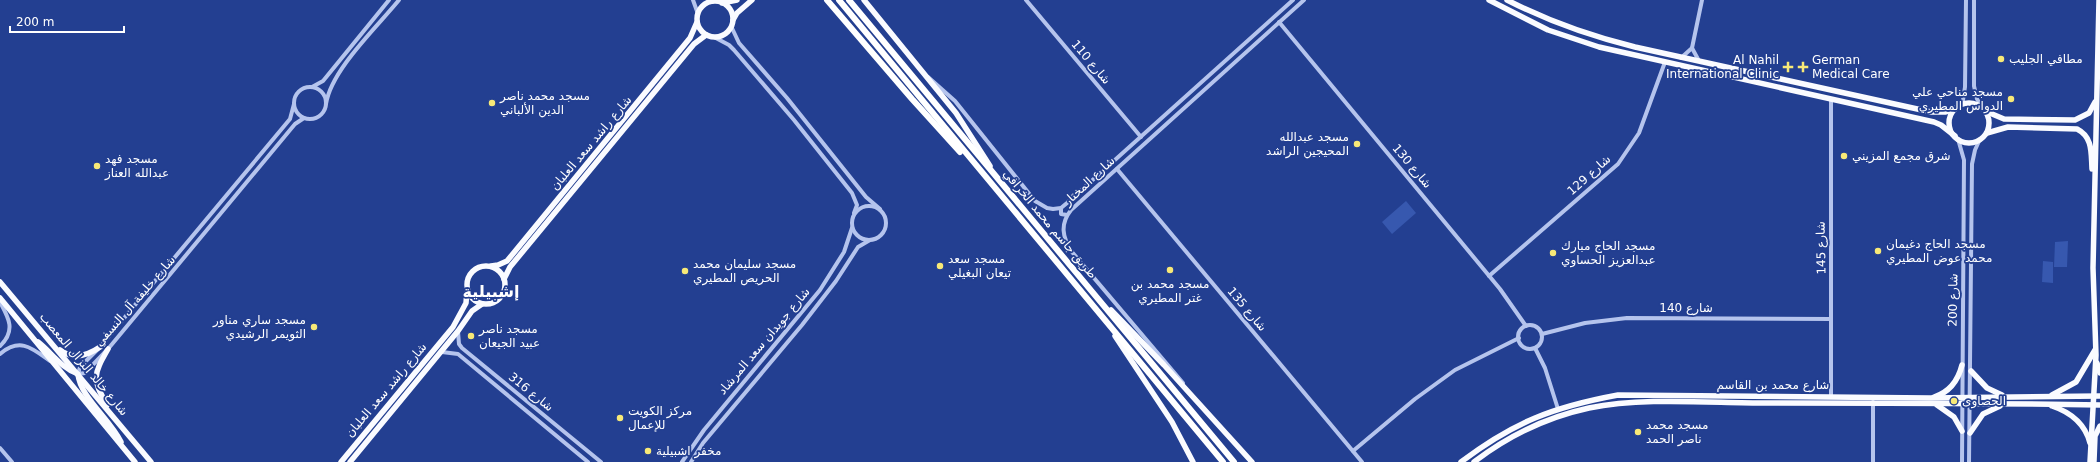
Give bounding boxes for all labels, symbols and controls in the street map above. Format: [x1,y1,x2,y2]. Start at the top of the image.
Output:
scale bar [10,8,124,34]
text: 200 m [16,15,54,29]
street label: شارع 110 [1068,37,1114,88]
place label: مطافي الجليب [2009,52,2083,66]
place label: Al Nahil International Clinic [1666,53,1779,81]
place label: German Medical Care [1812,53,1890,81]
marker: مطافي الجليب [1996,54,2006,64]
marker: Al Nahil International Clinic [1782,61,1794,73]
marker: German Medical Care [1797,61,1809,73]
place label: مسجد مناحي علي الدواس المطيري [1912,85,2003,114]
place label: مسجد محمد ناصر الدين الألباني [499,89,590,118]
street label: شارع راشد سعد العلبان [548,93,635,194]
marker: مسجد مناحي علي الدواس المطيري [2006,94,2016,104]
marker: مسجد محمد ناصر الدين الألباني [487,98,497,108]
place label: مسجد عبدالله المحيجين الراشد [1266,130,1349,159]
marker: مسجد عبدالله المحيجين الراشد [1352,139,1362,149]
street label: شارع 130 [1389,141,1435,192]
place label: شرق مجمع المزيني [1852,149,1951,164]
marker: شرق مجمع المزيني [1839,151,1849,161]
place label: مسجد فهد عبدالله العناز [104,152,169,181]
street label: شارع 129 [1564,152,1614,199]
street label: شارع المختار [1060,154,1118,210]
marker: مسجد فهد عبدالله العناز [92,161,102,171]
street label: طريق جاسم محمد الخرافي [1000,167,1100,282]
street label: شارع 145 [1814,221,1829,275]
place label: مسجد الحاج دغيمان محمد عوض المطيري [1886,237,1992,266]
place label: مسجد الحاج مبارك عبدالعزيز الحساوي [1561,239,1656,268]
marker: مسجد الحاج دغيمان محمد عوض المطيري [1873,246,1883,256]
marker: مسجد الحاج مبارك عبدالعزيز الحساوي [1548,248,1558,258]
street label: شارع خليفة آل النسفي [91,252,179,350]
place label: مسجد سعد تيعان البغيلي [948,252,1011,280]
place label: مسجد سليمان محمد الحريص المطيري [693,257,796,286]
marker: مسجد سعد تيعان البغيلي [935,261,945,271]
marker: مسجد محمد بن غتر المطيري [1165,265,1175,275]
marker: مسجد سليمان محمد الحريص المطيري [680,266,690,276]
street label: شارع 200 [1946,273,1961,327]
place label: مسجد محمد بن غتر المطيري [1131,277,1209,306]
district label: إشبيلية [462,282,520,301]
street label: شارع 135 [1224,284,1270,335]
street label: شارع جويدان سعد المرشاد [715,285,814,398]
street label: شارع 140 [1659,301,1713,316]
street label: شارع خالد النزال المعصب [36,310,131,419]
place label: مسجد ساري مناور الثويمر الرشيدي [212,313,306,342]
marker: مسجد ساري مناور الثويمر الرشيدي [309,322,319,332]
place label: مسجد ناصر عبيد الجيعان [478,322,540,350]
marker: مسجد ناصر عبيد الجيعان [466,331,476,341]
street label: شارع راشد سعد العلبان [343,340,430,441]
street label: شارع 316 [505,370,556,415]
street label: شارع محمد بن القاسم [1717,378,1829,393]
place label: الحصاوى [1962,394,2006,409]
marker: الحصاوى [1949,396,1959,406]
place label: مركز الكويت للإعمال [628,404,692,432]
marker: مركز الكويت للإعمال [615,413,625,423]
place label: مسجد محمد ناصر الحمد [1646,418,1708,447]
marker: مسجد محمد ناصر الحمد [1633,427,1643,437]
place label: مخفر اشبيلية [656,444,721,459]
marker: مخفر اشبيلية [643,446,653,456]

